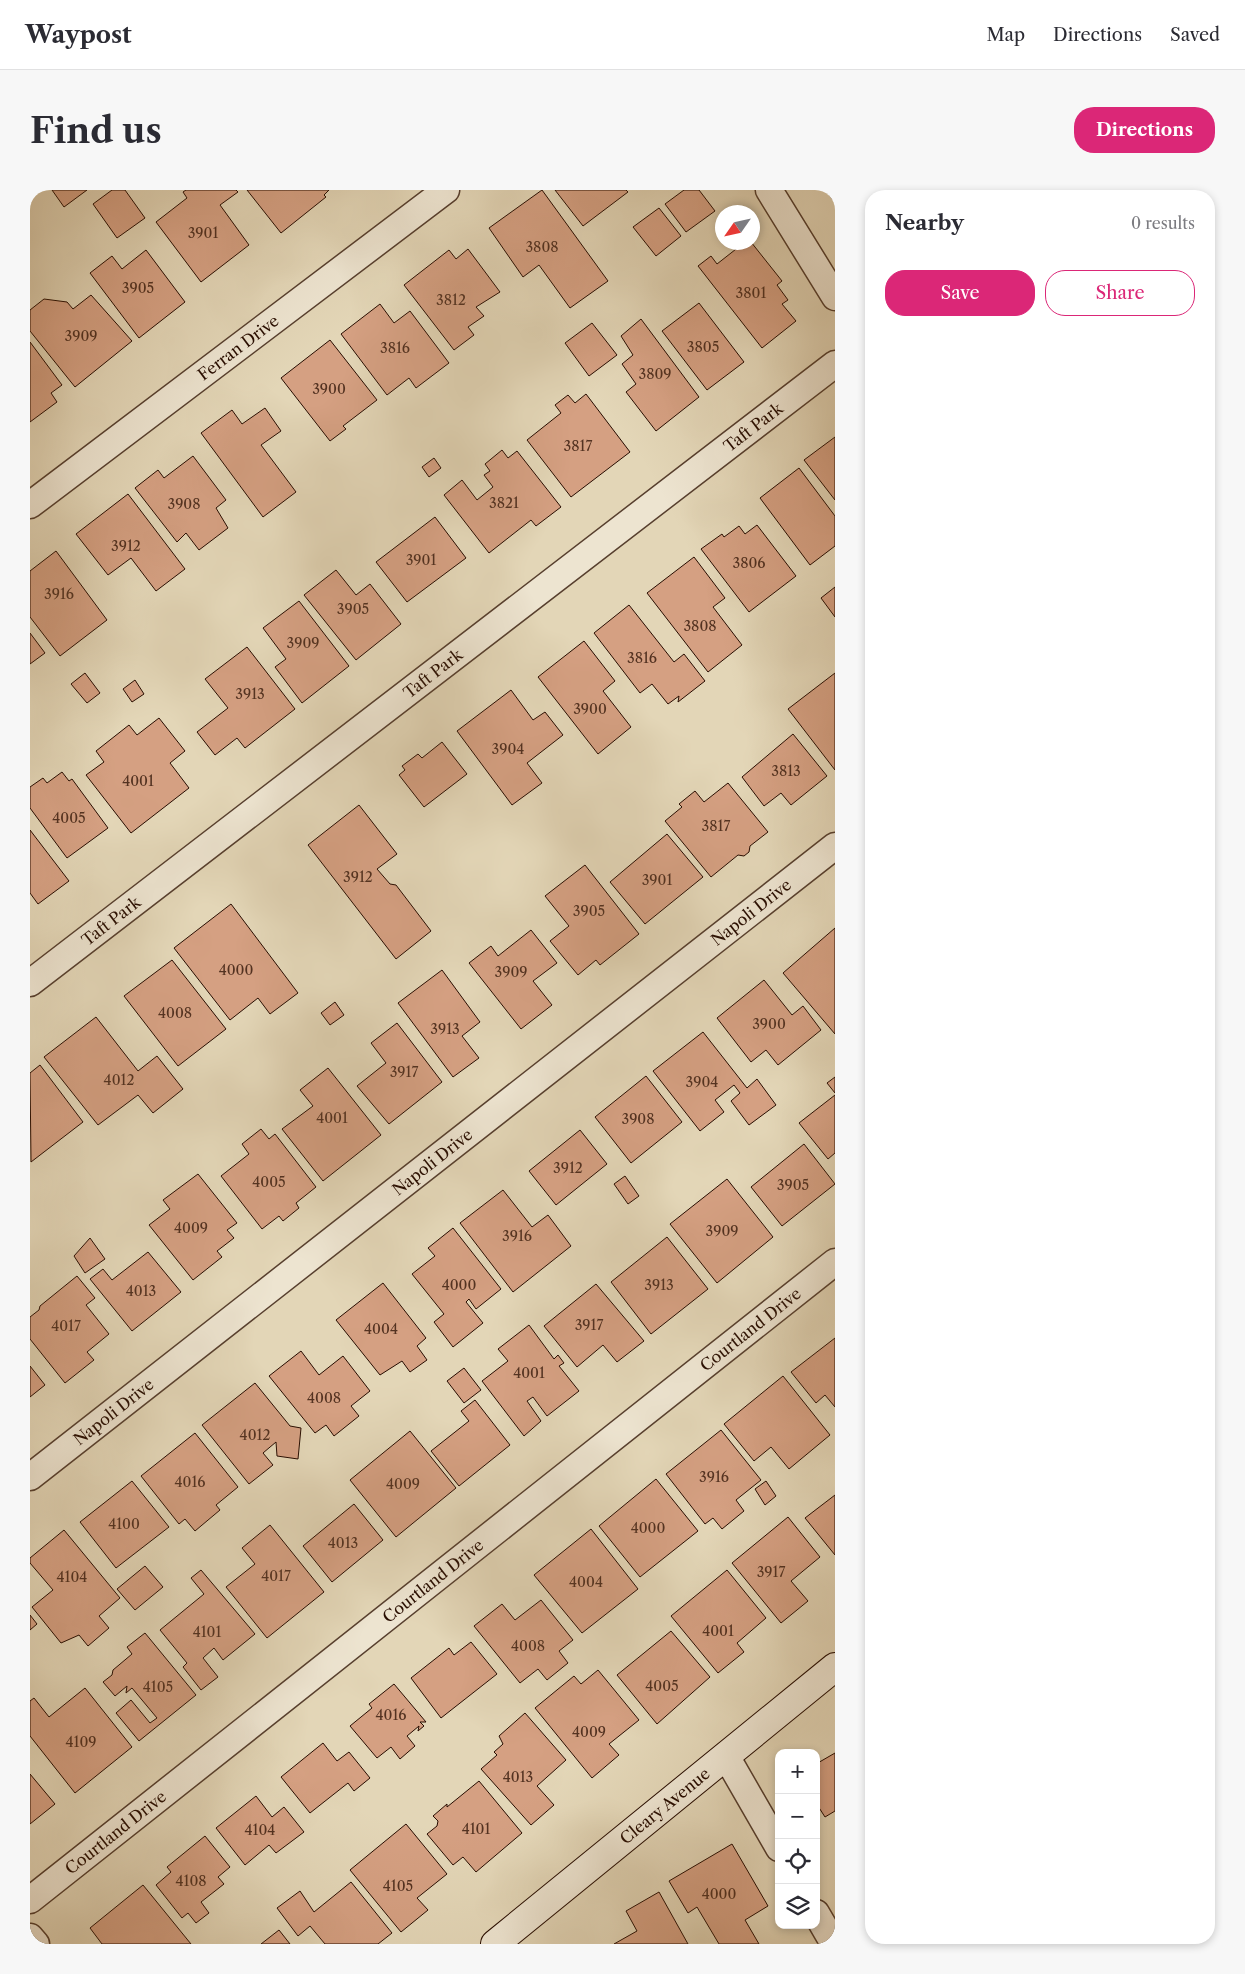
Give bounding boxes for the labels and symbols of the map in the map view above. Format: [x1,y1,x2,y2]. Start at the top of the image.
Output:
north arrow [715,205,760,250]
house number: 3901 [188,224,218,242]
house number: 3808 [525,238,559,256]
house number: 3905 [122,279,154,297]
house number: 3801 [736,284,766,302]
house number: 3812 [436,291,466,309]
street label: Ferran Drive [194,310,283,385]
house number: 3909 [65,327,98,345]
house number: 3805 [687,338,719,356]
house number: 3816 [380,339,410,357]
house number: 3809 [638,365,672,383]
house number: 3900 [312,380,346,398]
street label: Taft Park [720,398,787,456]
house number: 3817 [564,437,592,455]
house number: 3821 [489,494,519,512]
house number: 3908 [167,495,201,513]
house number: 3912 [111,537,141,555]
house number: 3901 [406,551,436,569]
house number: 3806 [732,554,766,572]
house number: 3916 [44,585,74,603]
house number: 3905 [337,600,369,618]
house number: 3808 [683,617,717,635]
house number: 3909 [287,634,320,652]
street label: Taft Park [399,644,467,702]
house number: 3816 [627,649,657,667]
house number: 3913 [235,685,265,703]
house number: 3900 [573,700,607,718]
house number: 3904 [492,740,524,758]
house number: 3813 [771,762,801,780]
house number: 4001 [122,772,154,790]
house number: 4005 [52,809,86,827]
house number: 3817 [702,817,730,835]
house number: 3912 [343,868,373,886]
house number: 3901 [642,871,672,889]
street label: Napoli Drive [707,874,795,950]
street label: Taft Park [77,891,145,950]
house number: 3905 [573,902,605,920]
house number: 4000 [219,961,253,979]
house number: 3909 [495,963,528,981]
house number: 4008 [158,1004,192,1022]
house number: 3900 [752,1015,786,1033]
house number: 3913 [430,1020,460,1038]
house number: 3917 [390,1063,418,1081]
house number: 4012 [104,1071,134,1089]
house number: 3904 [686,1073,718,1091]
house number: 4001 [316,1109,348,1127]
house number: 3908 [621,1110,655,1128]
street label: Napoli Drive [388,1124,476,1199]
house number: 3912 [553,1159,583,1177]
house number: 4005 [252,1173,286,1191]
house number: 3905 [777,1176,809,1194]
house number: 4009 [174,1219,208,1237]
house number: 3909 [706,1222,739,1240]
house number: 3916 [502,1227,532,1245]
house number: 4000 [442,1276,476,1294]
house number: 3913 [644,1276,674,1294]
house number: 4013 [126,1282,156,1300]
street label: Courtland Drive [696,1283,805,1375]
house number: 3917 [575,1316,603,1334]
house number: 4017 [51,1317,81,1335]
house number: 4004 [364,1320,398,1338]
house number: 4001 [513,1364,545,1382]
street label: Napoli Drive [69,1374,158,1449]
house number: 4008 [307,1389,341,1407]
house number: 4012 [240,1426,270,1444]
house number: 3916 [699,1468,729,1486]
house number: 4016 [174,1473,206,1491]
house number: 4009 [386,1475,420,1493]
house number: 4100 [108,1515,140,1533]
house number: 4000 [631,1519,665,1537]
house number: 4013 [328,1534,358,1552]
street label: Courtland Drive [378,1535,487,1627]
house number: 3917 [757,1563,785,1581]
house number: 4017 [261,1567,291,1585]
house number: 4104 [57,1568,87,1586]
house number: 4004 [569,1573,603,1591]
house number: 4001 [702,1622,734,1640]
house number: 4101 [193,1623,221,1641]
house number: 4008 [511,1637,545,1655]
house number: 4005 [645,1677,679,1695]
house number: 4105 [143,1678,173,1696]
house number: 4016 [375,1706,407,1724]
house number: 4009 [572,1723,606,1741]
house number: 4109 [65,1733,97,1751]
street label: Cleary Avenue [616,1763,714,1848]
house number: 4013 [503,1768,533,1786]
street label: Courtland Drive [61,1786,170,1878]
house number: 4101 [462,1820,490,1838]
house number: 4104 [245,1821,275,1839]
house number: 4108 [175,1872,207,1890]
house number: 4105 [383,1877,413,1895]
house number: 4000 [702,1885,736,1903]

